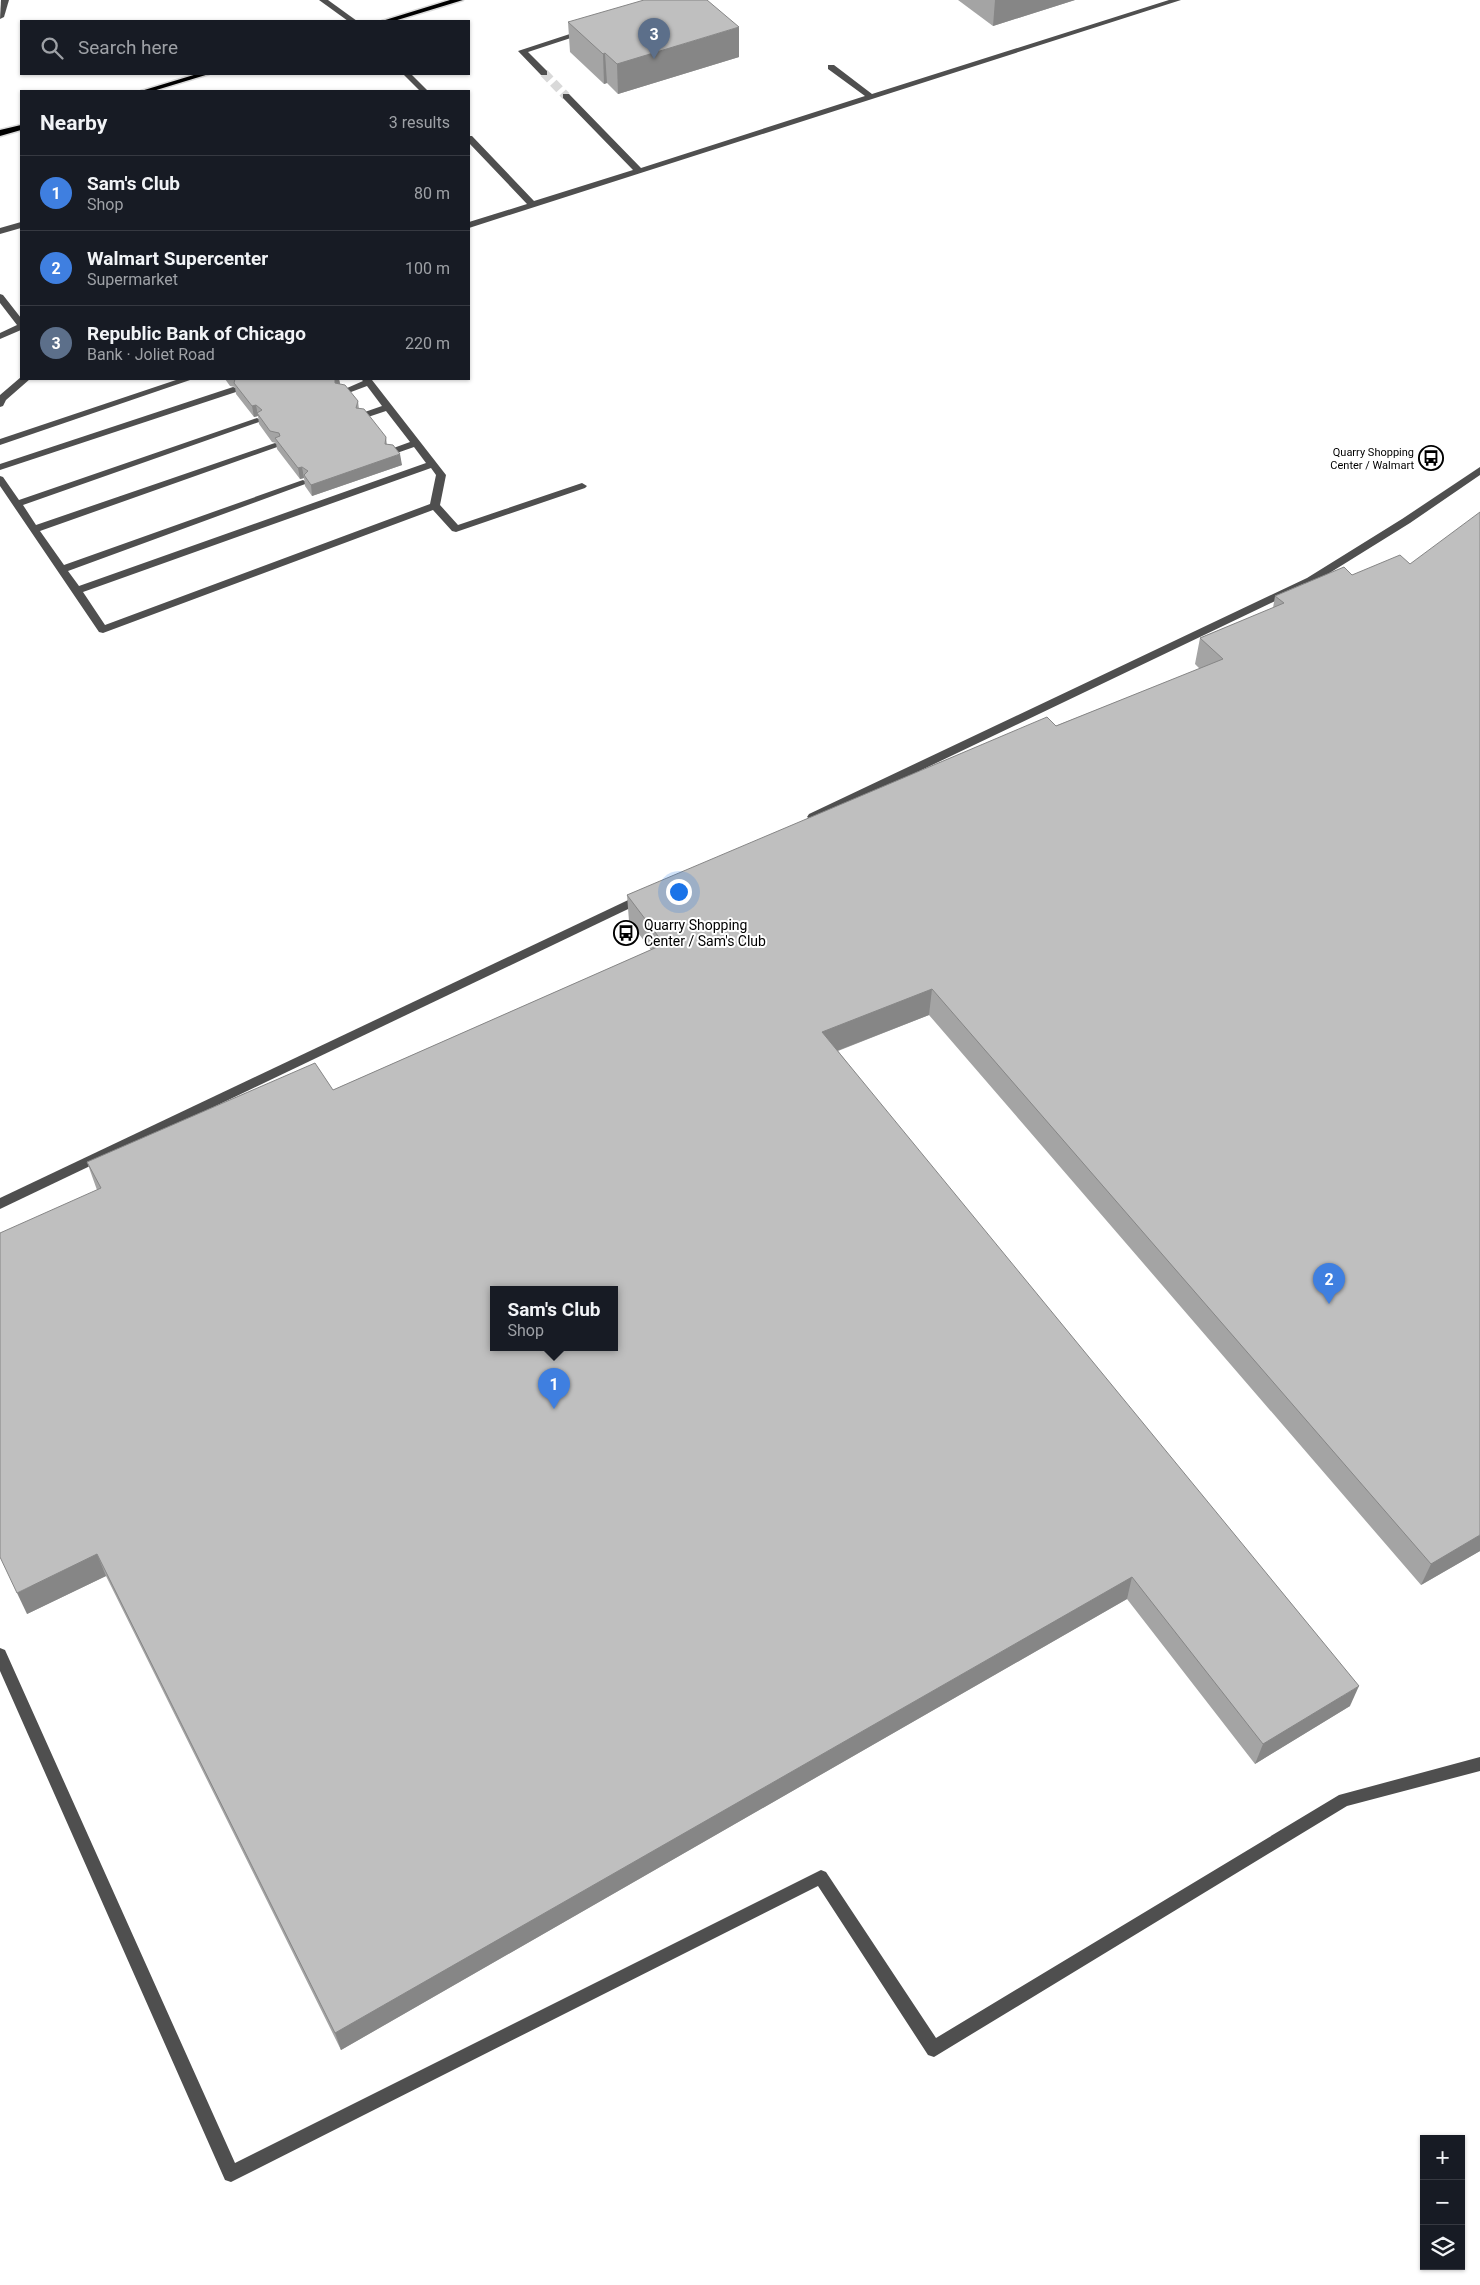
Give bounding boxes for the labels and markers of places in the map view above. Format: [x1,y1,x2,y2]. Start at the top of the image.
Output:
pin: 3 [638,18,670,59]
bus stop icon: Quarry Shopping Center / Walmart [1418,445,1444,471]
place label: Quarry Shopping Center / Walmart [1330,446,1414,472]
place label: Quarry Shopping Center / Sam's Club [644,917,766,949]
bus stop icon: Quarry Shopping Center / Sam's Club [613,920,639,946]
pin: 2 [1313,1263,1345,1304]
pin: 1 [538,1368,570,1409]

